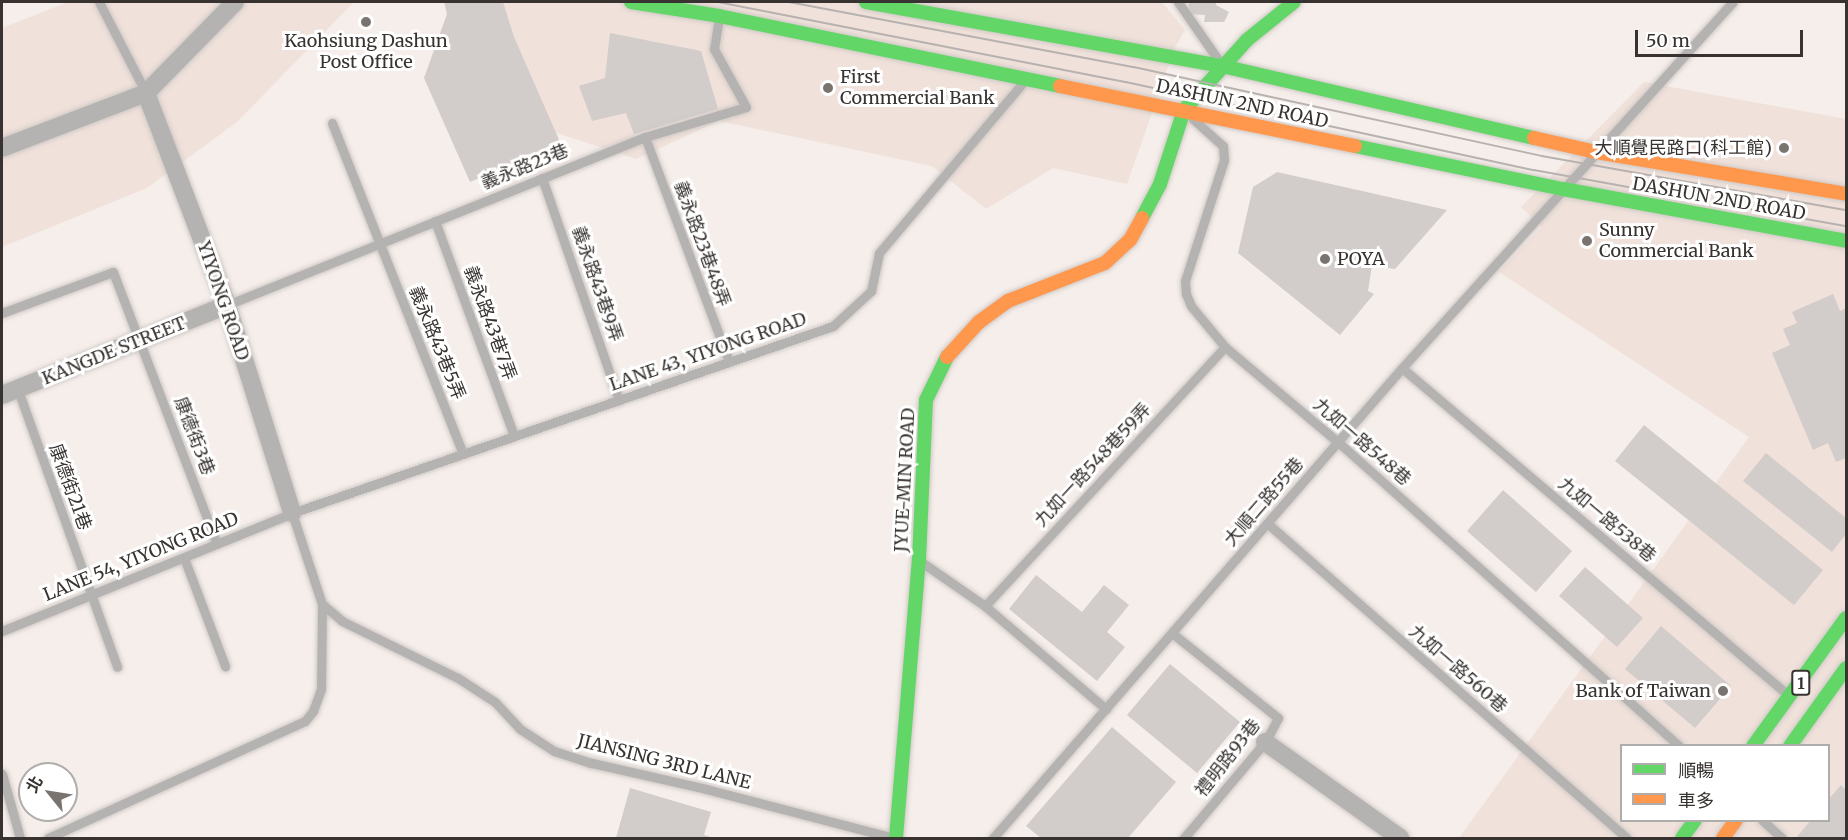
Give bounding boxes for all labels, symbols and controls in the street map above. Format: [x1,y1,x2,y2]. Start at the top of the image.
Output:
marker: Kaohsiung Dashun Post Office [359,15,373,29]
scale bar [1638,18,1806,56]
text: 50 m [1646,29,1690,52]
place label: Kaohsiung Dashun Post Office [284,31,448,74]
place label: First Commercial Bank [840,67,995,110]
street label: DASHUN 2ND ROAD [1154,75,1330,133]
marker: First Commercial Bank [821,81,835,95]
place label: 大順覺民路口(科工館) [1595,137,1772,159]
street label: 義永路23巷 [478,140,572,194]
marker: 大順覺民路口(科工館) [1777,141,1791,155]
street label: DASHUN 2ND ROAD [1631,173,1807,225]
street label: 義永路23巷48弄 [669,178,735,310]
place label: Sunny Commercial Bank [1599,220,1754,262]
street label: 義永路43巷9弄 [567,223,627,345]
marker: Sunny Commercial Bank [1580,234,1594,248]
street label: YIYONG ROAD [192,239,254,363]
place label: POYA [1337,248,1385,270]
marker: POYA [1318,252,1332,266]
street label: 義永路43巷7弄 [459,263,521,383]
street label: 義永路43巷5弄 [404,283,470,403]
street label: LANE 43, YIYONG ROAD [607,308,809,396]
street label: KANGDE STREET [39,312,189,390]
street label: 康德街3巷 [169,394,219,478]
street label: 九如一路548巷 [1309,394,1415,490]
street label: 九如一路548巷59弄 [1030,399,1156,531]
street label: JYUE-MIN ROAD [890,407,920,553]
street label: 康德街21巷 [44,441,96,533]
street label: 大順二路55巷 [1220,453,1308,551]
street label: 九如一路538巷 [1554,473,1660,567]
street label: LANE 54, YIYONG ROAD [40,508,242,606]
street label: 九如一路560巷 [1405,621,1511,717]
road number: 1 [1790,670,1812,696]
place label: Bank of Taiwan [1576,680,1711,702]
marker: Bank of Taiwan [1716,684,1730,698]
street label: 禮明路93巷 [1191,715,1265,801]
street label: JIANSING 3RD LANE [575,730,753,794]
legend [1620,744,1830,822]
text: 順暢 [1678,759,1714,782]
north arrow [18,762,78,822]
text: 北 [21,772,47,796]
text: 車多 [1678,789,1714,812]

